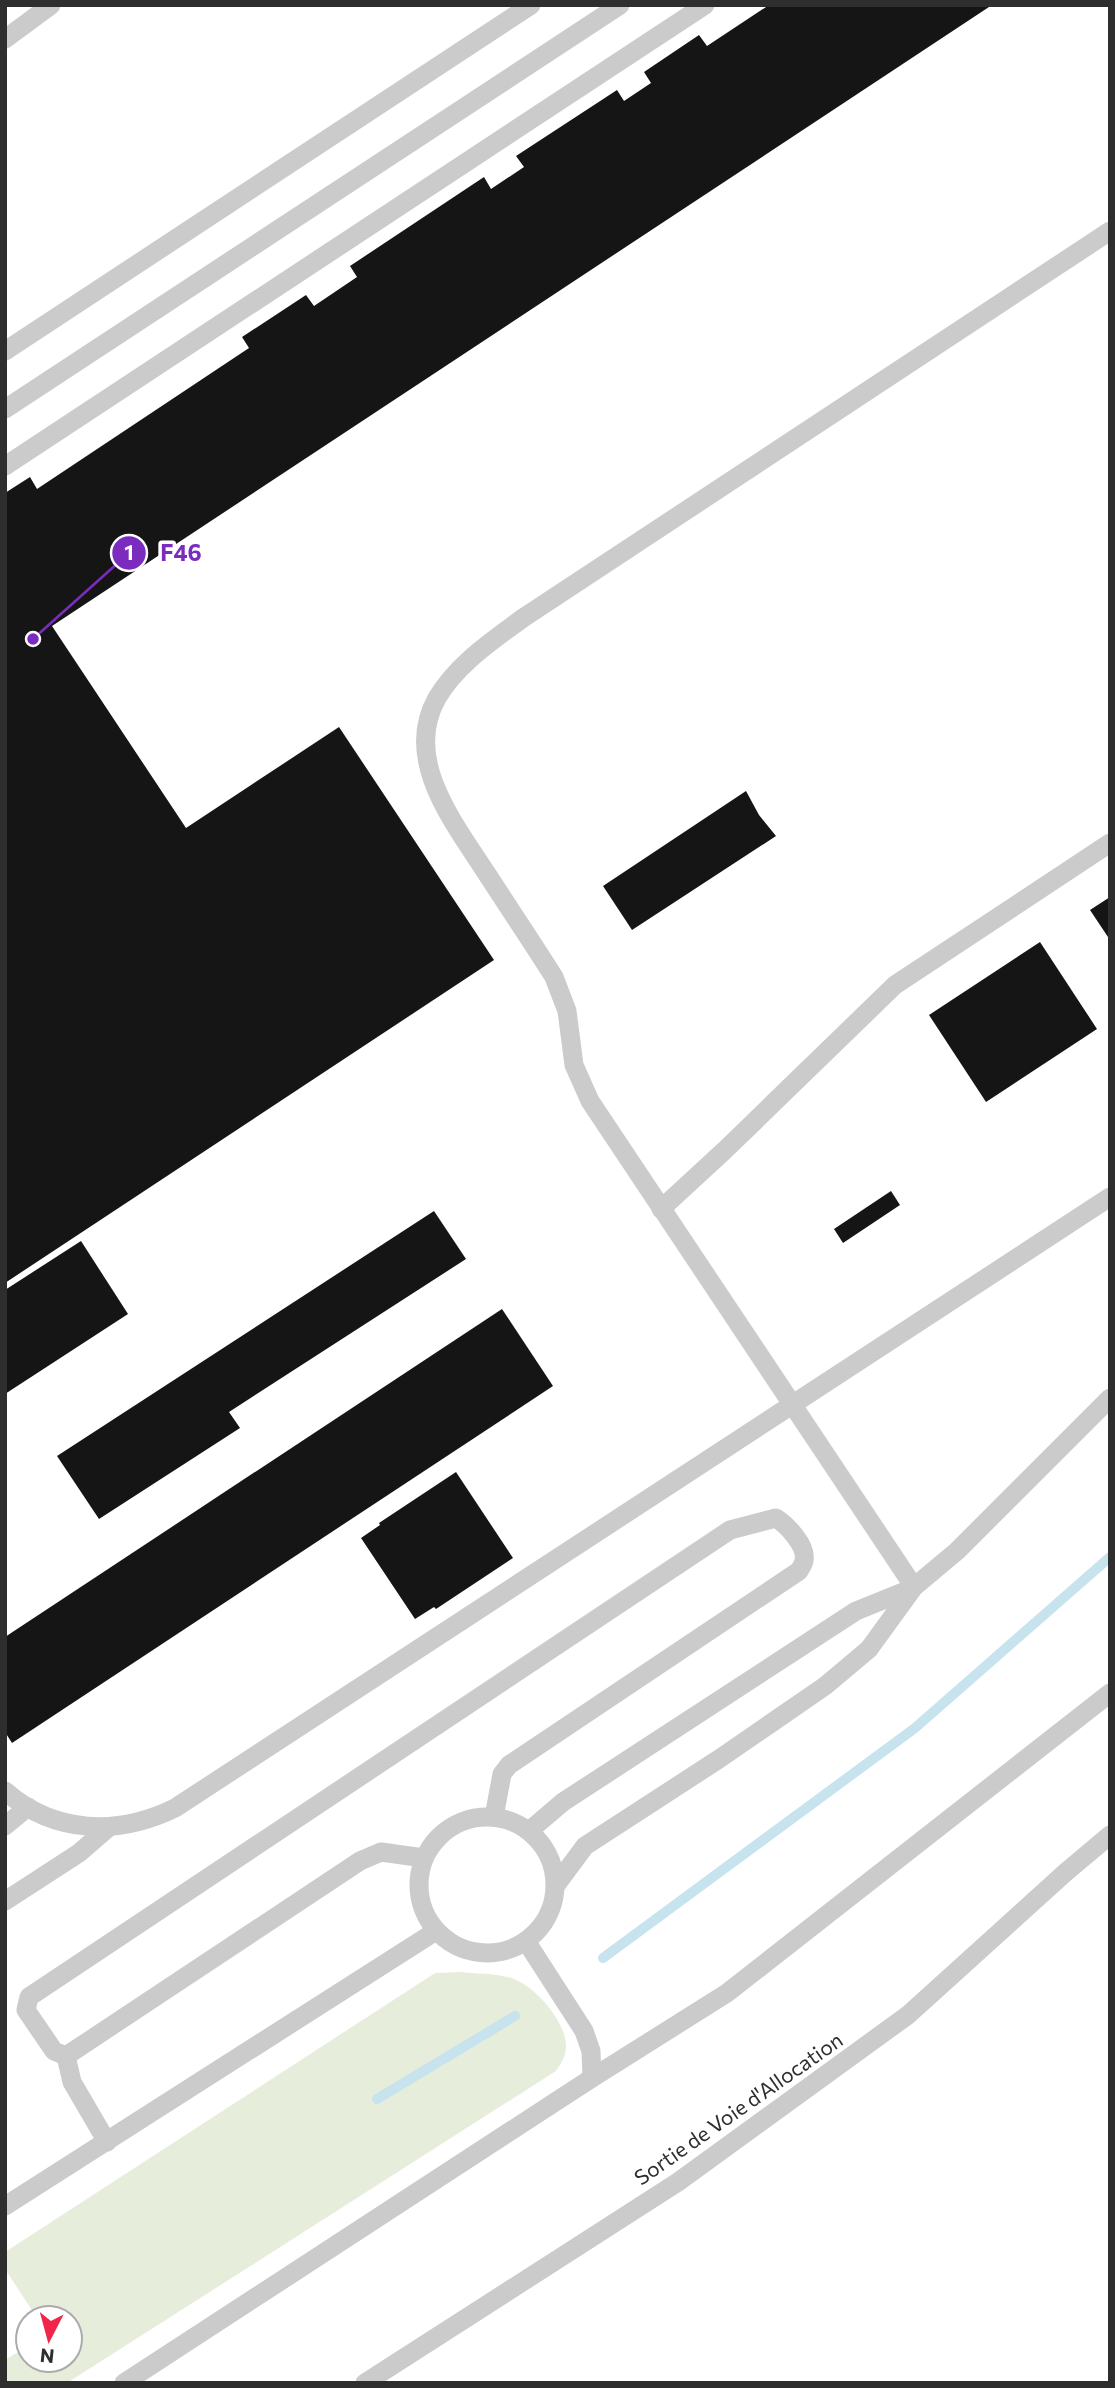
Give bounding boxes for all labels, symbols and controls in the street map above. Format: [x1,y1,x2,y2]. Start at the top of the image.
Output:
callout: F46 [112,531,216,575]
text: F46 [160,538,202,566]
text: 1 [124,539,134,564]
street label: Sortie de Voie d'Allocation [629,2027,847,2189]
north arrow [14,2304,84,2374]
text: N [39,2344,55,2369]

